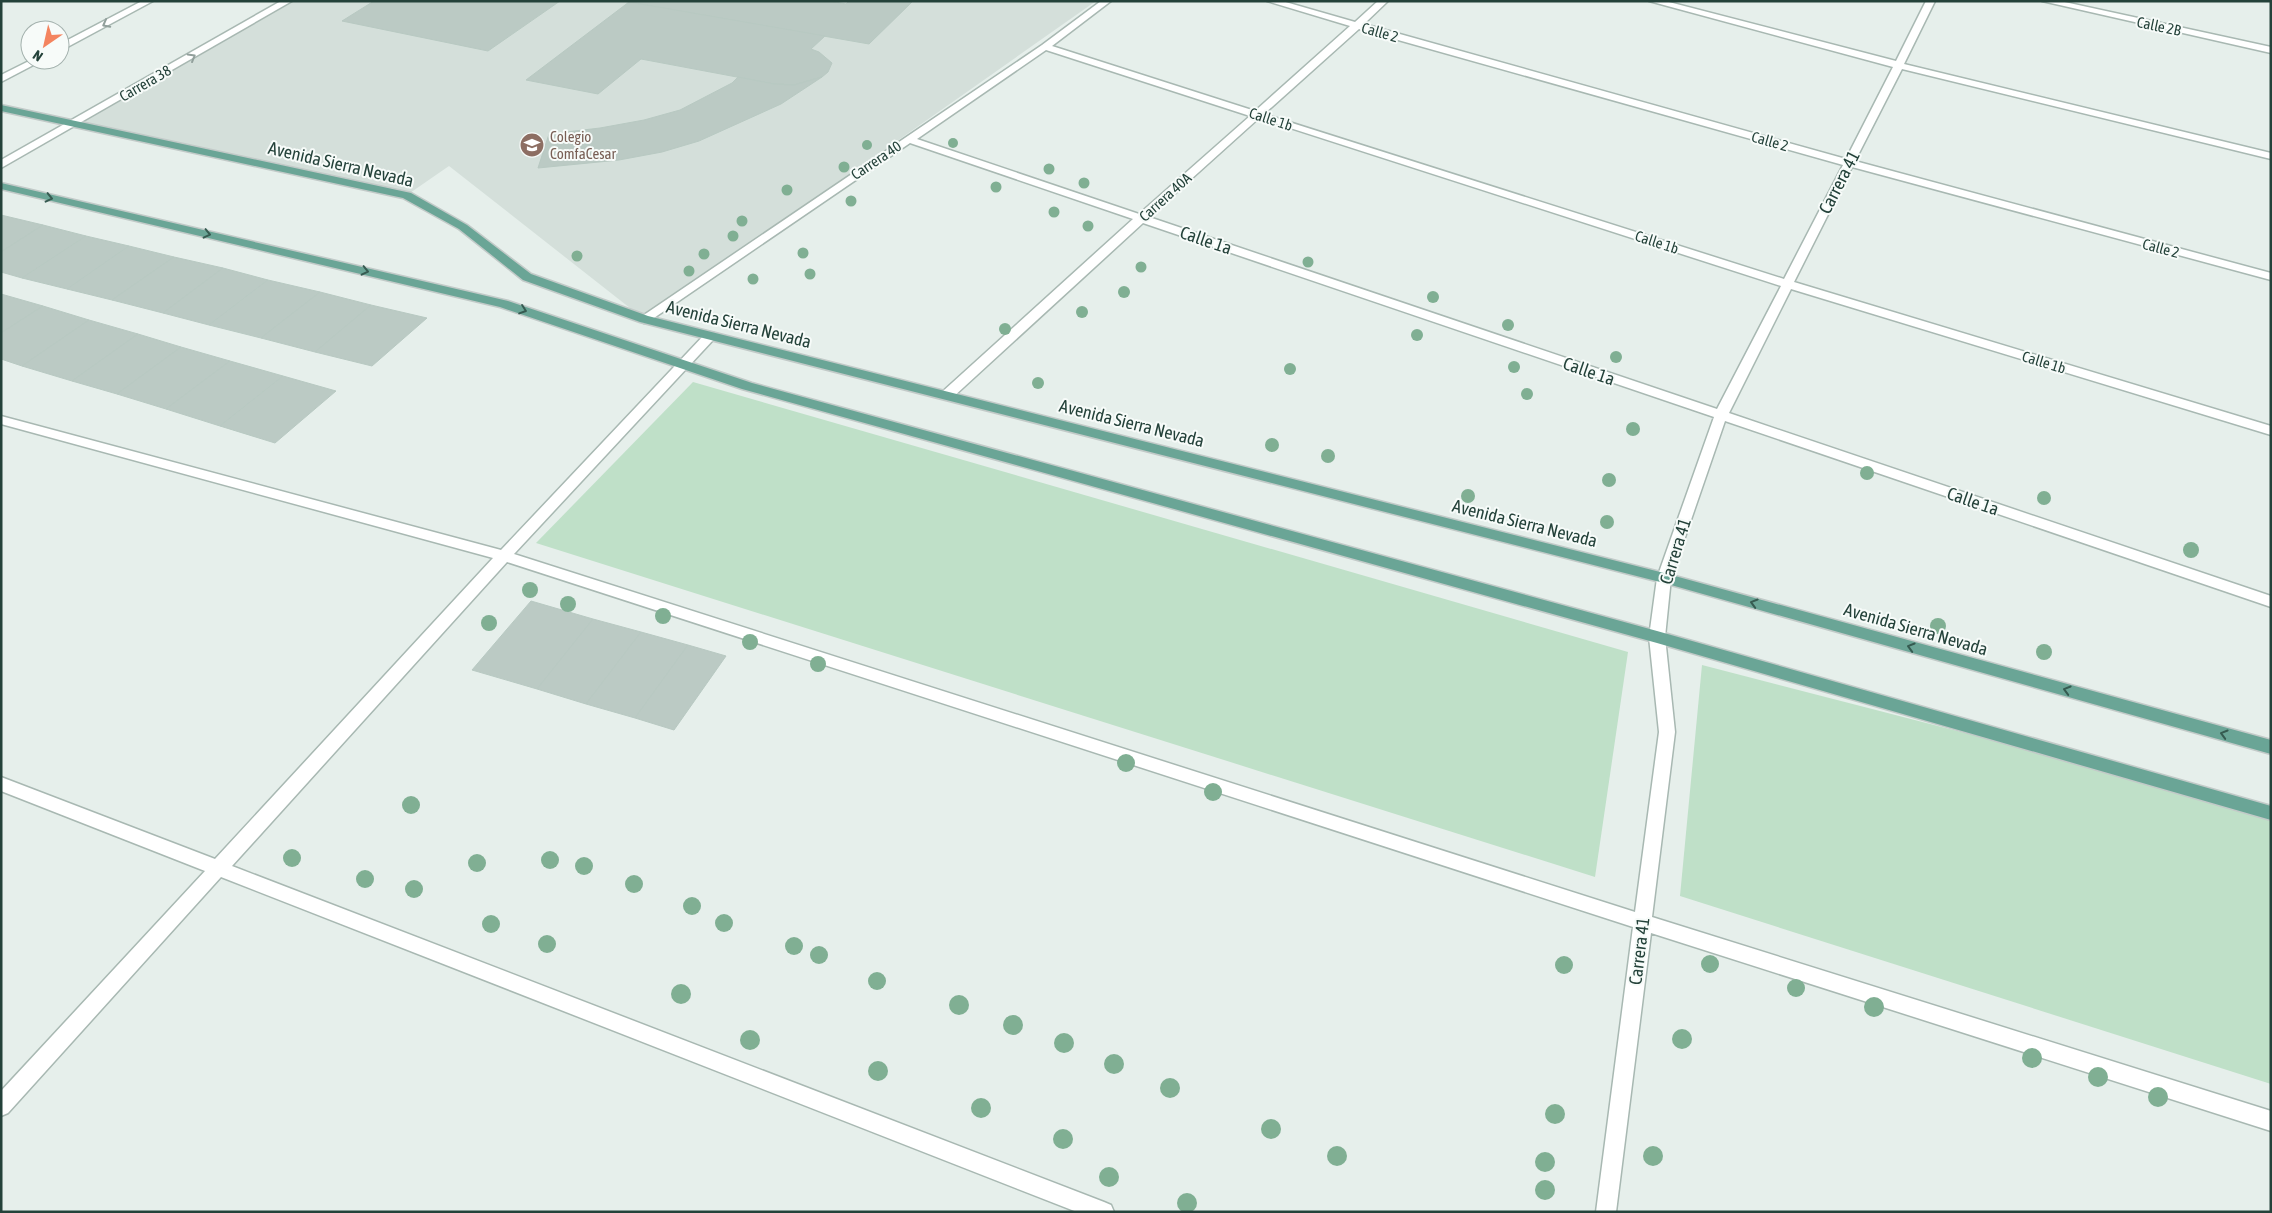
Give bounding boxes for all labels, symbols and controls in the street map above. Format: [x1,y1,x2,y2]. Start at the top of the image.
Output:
street label: Calle 2B [2135,13,2183,39]
one-way arrow [103,18,112,28]
street label: Calle 2 [1360,19,1400,45]
north arrow [20,20,70,70]
text: N [30,47,46,65]
one-way arrow [186,53,195,63]
street label: Carrera 38 [116,61,174,105]
street label: Calle 1b [1247,104,1295,134]
place label: Colegio ComfaCesar [550,128,617,162]
street label: Calle 2 [1750,128,1790,154]
school or university icon: Colegio ComfaCesar [519,132,545,158]
street label: Avenida Sierra Nevada [266,137,416,191]
street label: Carrera 40 [848,137,904,183]
street label: Carrera 41 [1814,147,1864,217]
street label: Carrera 40A [1136,169,1195,225]
one-way arrow [44,192,53,203]
street label: Calle 1a [1177,221,1235,259]
street label: Calle 1b [1633,227,1681,257]
one-way arrow [203,228,211,239]
street label: Calle 2 [2141,235,2181,261]
one-way arrow [361,265,370,276]
street label: Avenida Sierra Nevada [664,296,814,352]
one-way arrow [518,304,527,314]
street label: Calle 1b [2020,347,2068,377]
street label: Calle 1a [1560,352,1618,390]
street label: Avenida Sierra Nevada [1057,395,1207,451]
street label: Calle 1a [1944,482,2002,520]
street label: Avenida Sierra Nevada [1450,495,1600,551]
street label: Carrera 41 [1655,515,1695,587]
one-way arrow [1751,598,1759,608]
street label: Avenida Sierra Nevada [1842,598,1990,660]
one-way arrow [1907,642,1915,652]
one-way arrow [2064,686,2072,696]
one-way arrow [2219,729,2228,740]
street label: Carrera 41 [1624,916,1654,986]

